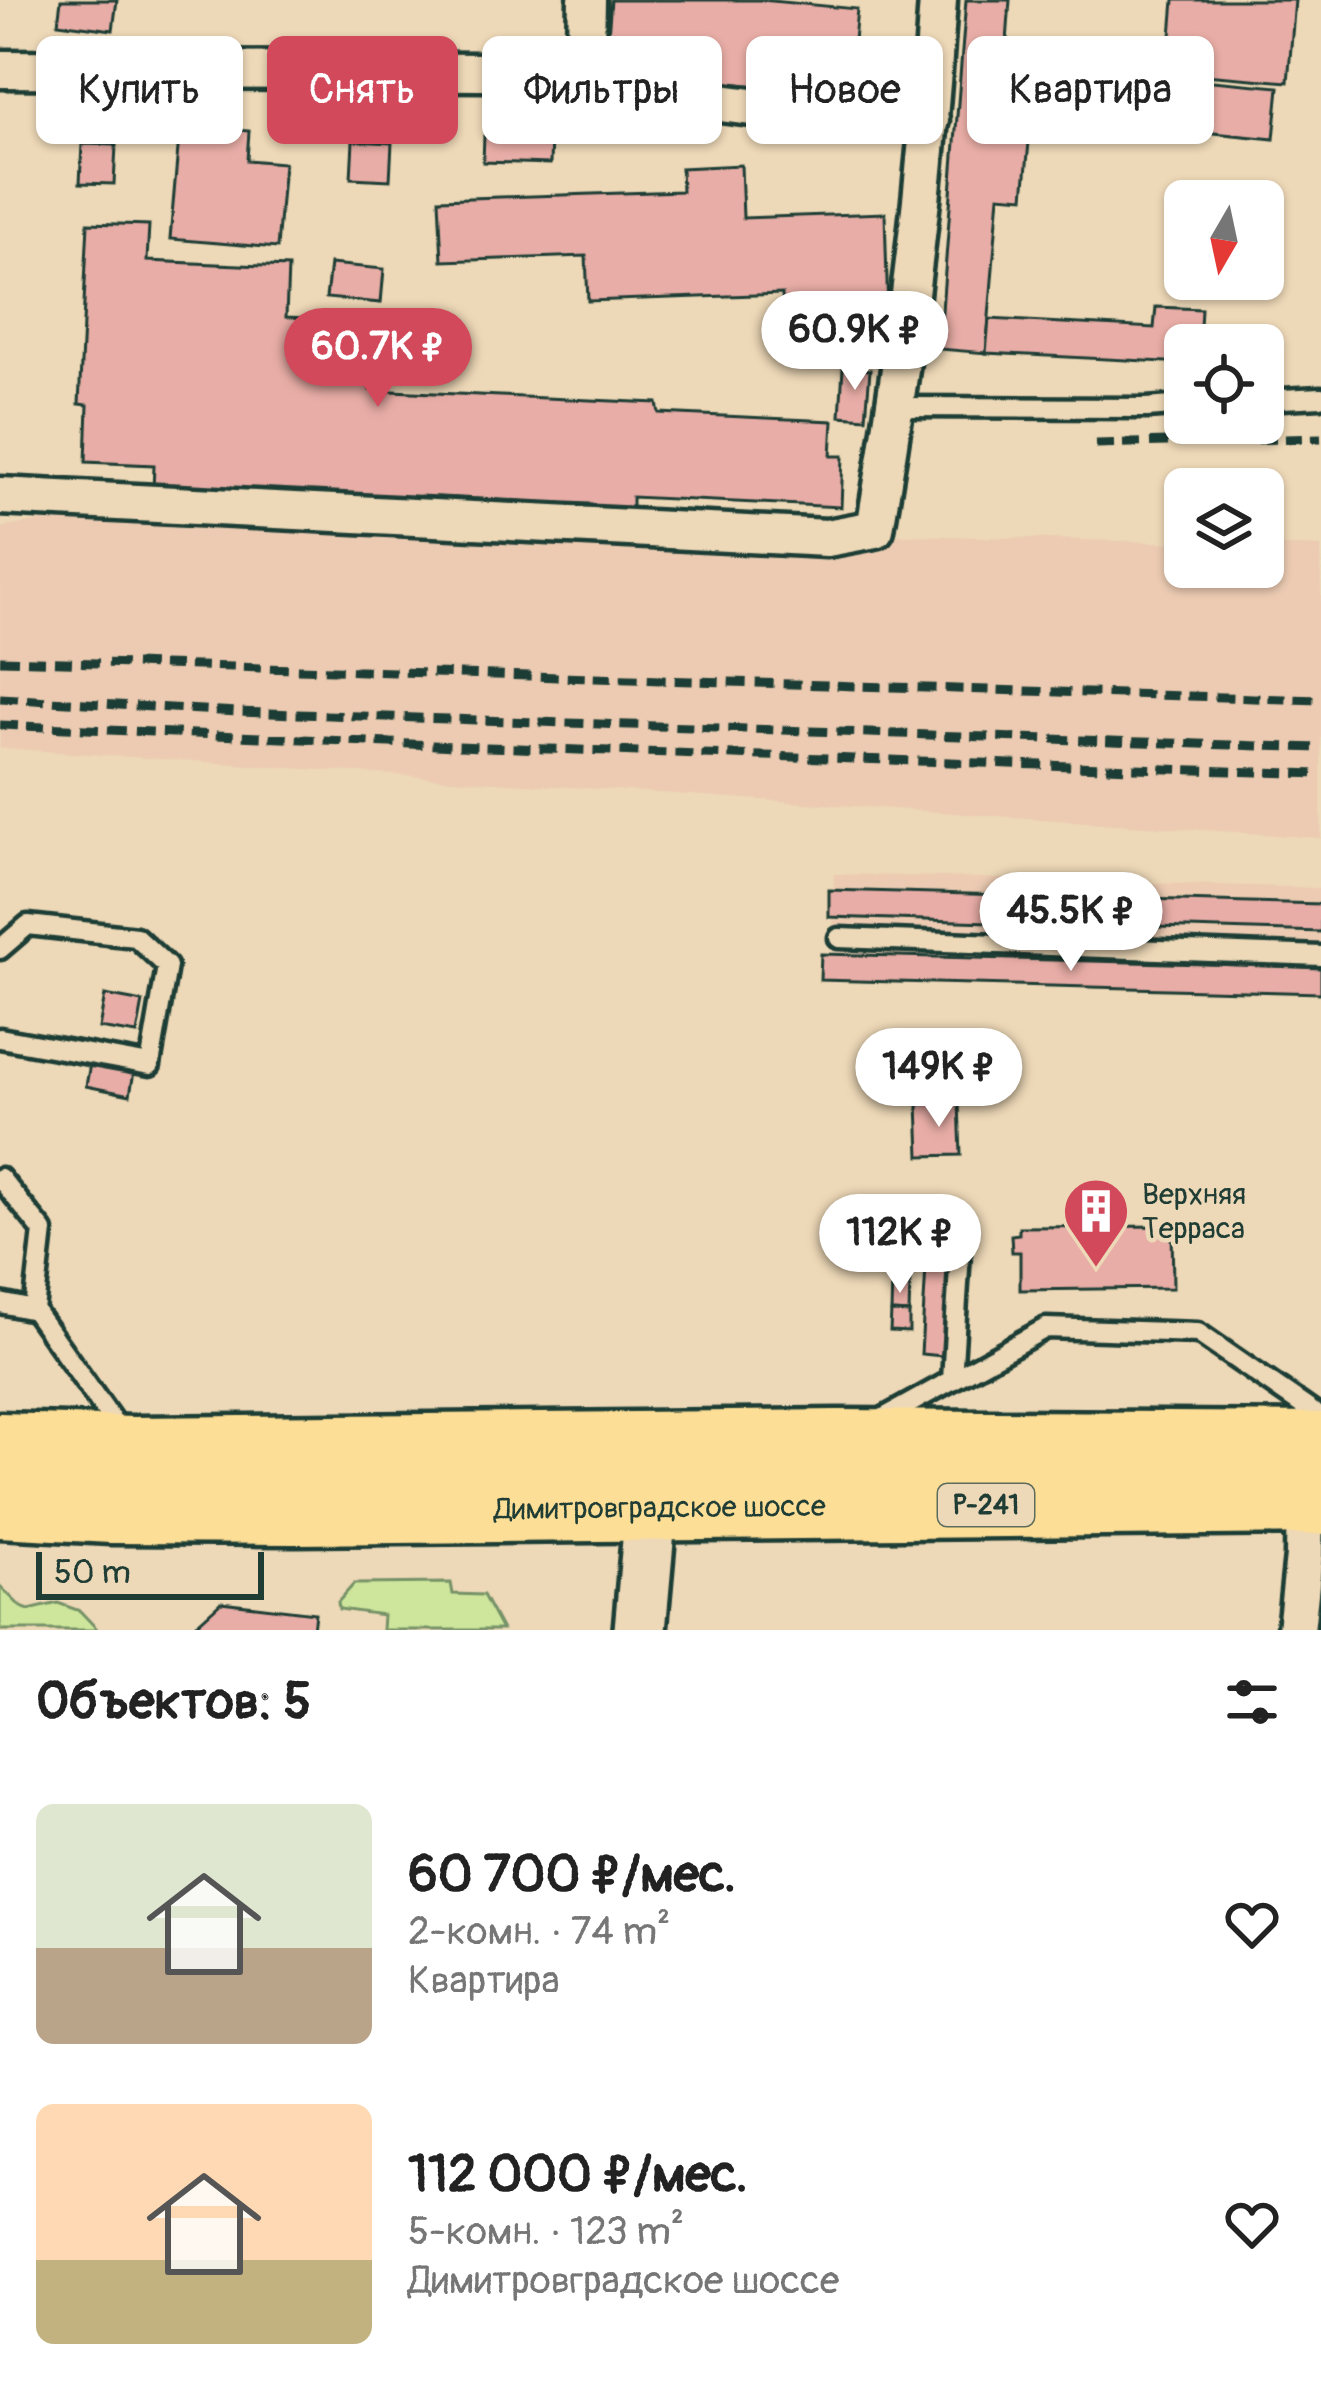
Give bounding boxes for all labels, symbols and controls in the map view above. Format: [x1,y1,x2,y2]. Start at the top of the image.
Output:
chip: Купить [36,36,243,144]
chip: Снять [267,36,458,144]
chip: Фильтры [482,36,722,144]
chip: Новое [746,36,943,144]
chip: Квартира [967,36,1214,144]
north arrow [1164,180,1284,300]
map controls [1164,180,1284,588]
pin: 60.9K ₽ [744,291,966,393]
text: 60.9K ₽ [788,305,922,354]
pin: 60.7K ₽ [267,308,489,410]
text: 60.7K ₽ [311,322,445,371]
button: locate [1164,324,1284,444]
button: layers [1164,468,1284,588]
pin: 45.5K ₽ [960,872,1182,974]
text: 45.5K ₽ [1007,886,1135,935]
pin: 149K ₽ [841,1028,1037,1130]
text: 149K ₽ [882,1042,996,1091]
building icon: Верхняя Терраса [1061,1176,1131,1270]
place label: Верхняя Терраса [1142,1176,1246,1247]
pin: 112K ₽ [802,1194,998,1296]
text: 112K ₽ [846,1208,954,1257]
road number: Р-241 [938,1484,1034,1526]
street label: Димитровградское шоссе [493,1487,826,1528]
scale bar [36,1546,264,1599]
text: 50 m [54,1552,131,1593]
icon: filters [1219,1669,1285,1735]
text: Объектов: 5 [36,1670,311,1734]
text: 60 700 ₽/мес. [408,1843,736,1907]
icon: home [132,1852,276,1996]
icon: heart [1219,1891,1285,1957]
text: 2-комн. · 74 m² [408,1907,670,1956]
text: Квартира [408,1956,560,2005]
text: 112 000 ₽/мес. [408,2143,748,2207]
icon: home [132,2152,276,2296]
icon: heart [1219,2191,1285,2257]
text: 5-комн. · 123 m² [408,2207,684,2256]
text: Димитровградское шоссе [408,2256,839,2305]

